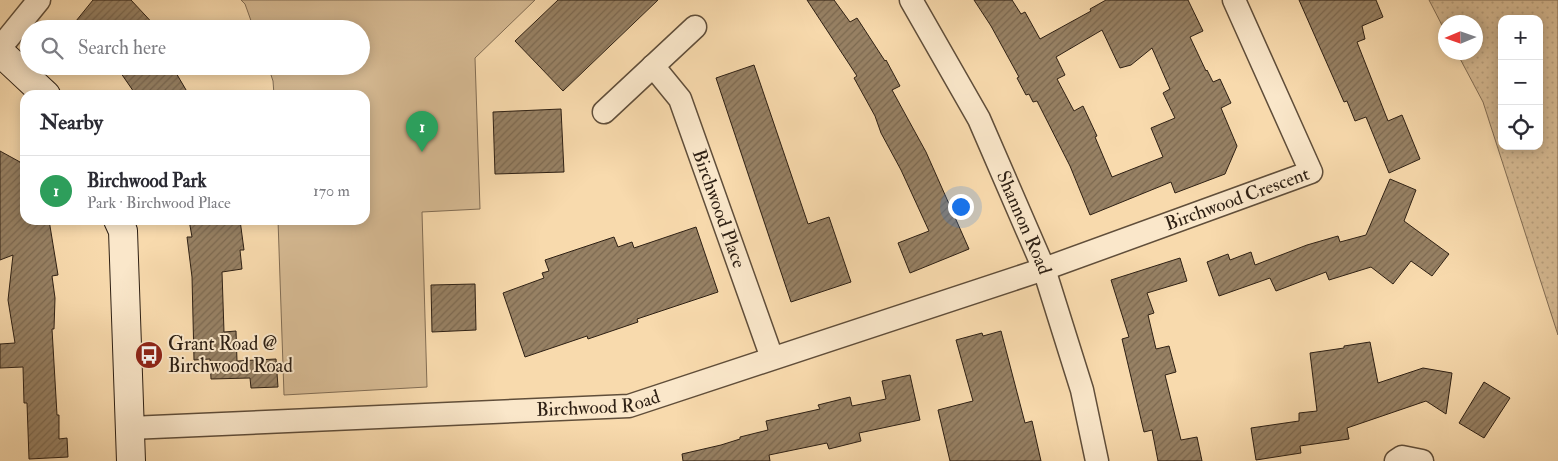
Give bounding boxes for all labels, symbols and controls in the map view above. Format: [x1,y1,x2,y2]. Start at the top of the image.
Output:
north arrow [1438,15,1483,60]
map controls [1498,15,1543,150]
button: + [1498,15,1543,60]
search box [20,20,370,75]
icon: search [38,34,66,62]
text: Search here [78,36,166,60]
button: − [1498,60,1543,105]
button: locate [1498,105,1543,150]
text: Nearby [40,109,103,136]
pin: 1 [406,111,438,152]
street label: Birchwood Place [687,146,751,271]
street label: Birchwood Crescent [1162,162,1313,236]
street label: Shannon Road [991,167,1057,278]
text: Birchwood Park [87,169,207,193]
text: 1 [53,181,59,201]
text: 170 m [313,181,350,201]
text: Park · Birchwood Place [87,193,231,213]
your location [948,194,974,220]
place label: Grant Road @ Birchwood Road [168,332,293,378]
bus stop icon: Grant Road @ Birchwood Road [134,340,164,370]
street label: Birchwood Road [536,384,664,422]

